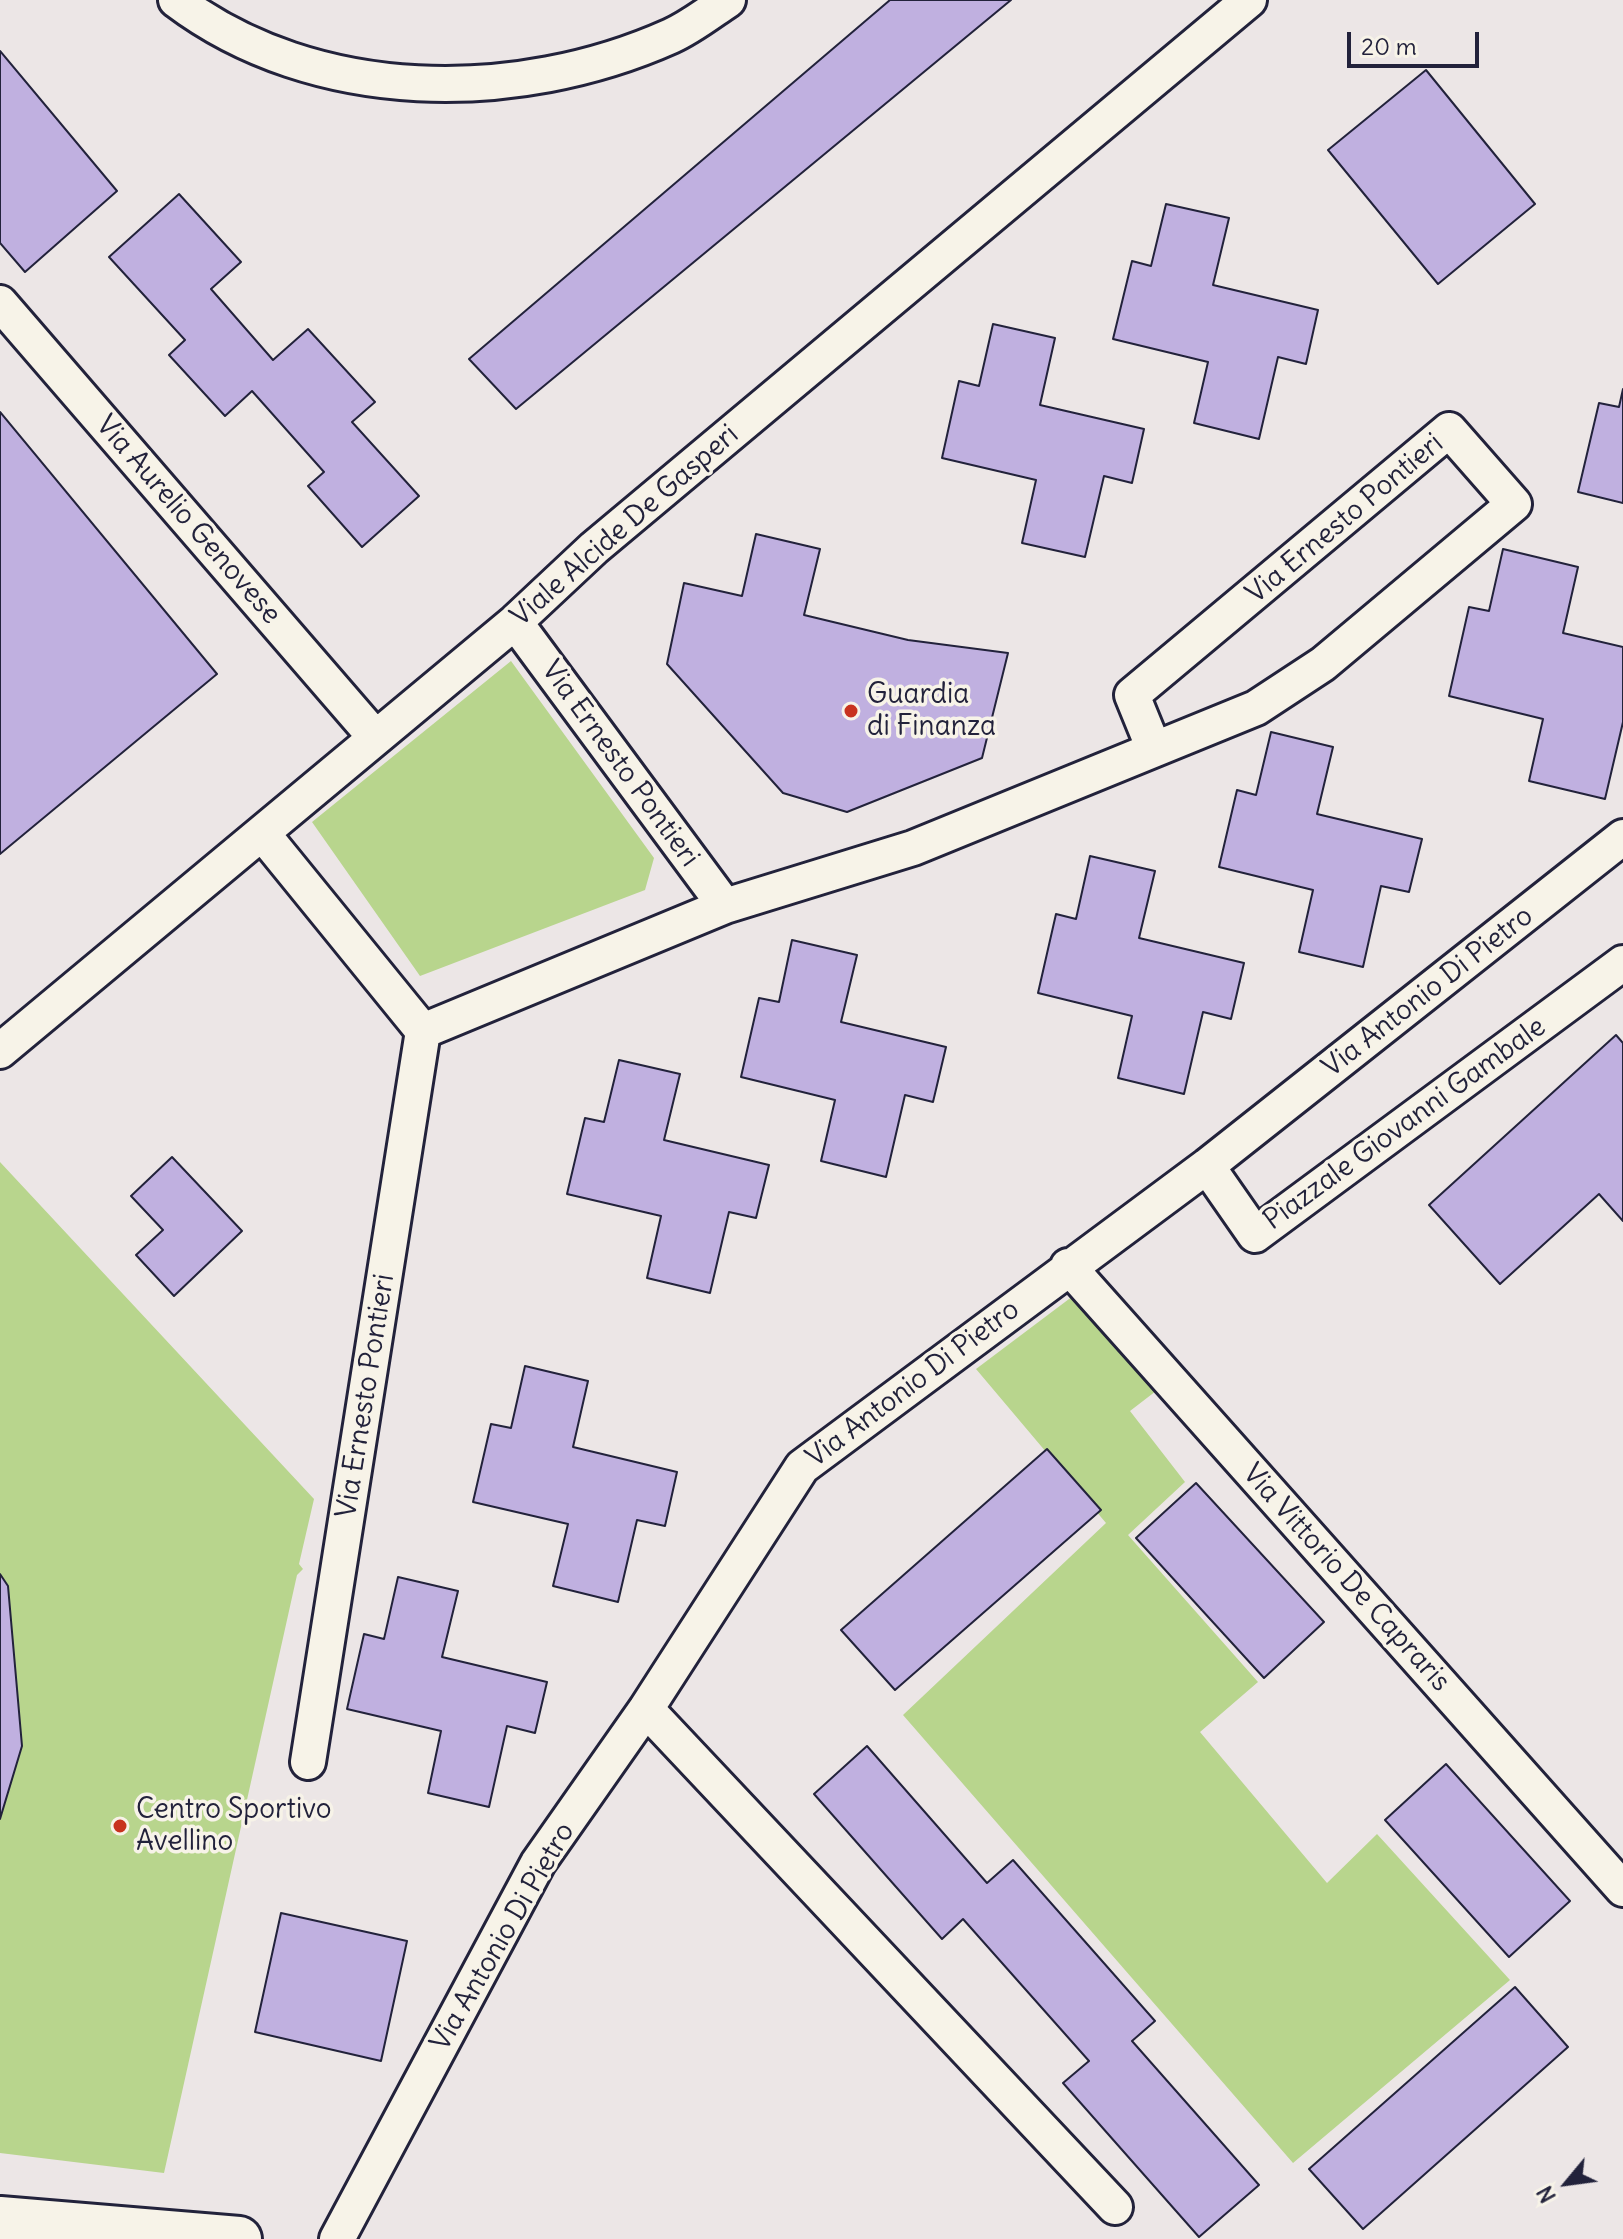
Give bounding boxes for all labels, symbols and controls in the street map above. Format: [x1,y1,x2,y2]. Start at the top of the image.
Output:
scale bar [1351,16,1483,66]
text: 20 m [1361,31,1417,61]
street label: Via Aurelio Genovese [88,409,288,631]
street label: Viale Alcide De Gasperi [505,418,745,634]
street label: Via Ernesto Pontieri [1240,427,1450,611]
street label: Via Ernesto Pontieri [534,654,706,874]
place label: Guardia di Finanza [867,678,996,744]
marker: Guardia di Finanza [842,702,860,720]
street label: Via Antonio Di Pietro [1316,899,1540,1085]
street label: Piazzale Giovanni Gambale [1257,1010,1553,1238]
street label: Via Ernesto Pontieri [330,1272,402,1520]
street label: Via Antonio Di Pietro [800,1293,1026,1475]
street label: Via Vittorio De Capraris [1235,1457,1457,1699]
place label: Centro Sportivo Avellino [136,1793,331,1859]
marker: Centro Sportivo Avellino [111,1817,129,1835]
street label: Via Antonio Di Pietro [424,1817,582,2057]
north arrow [1527,2143,1607,2223]
text: N [1530,2181,1562,2208]

